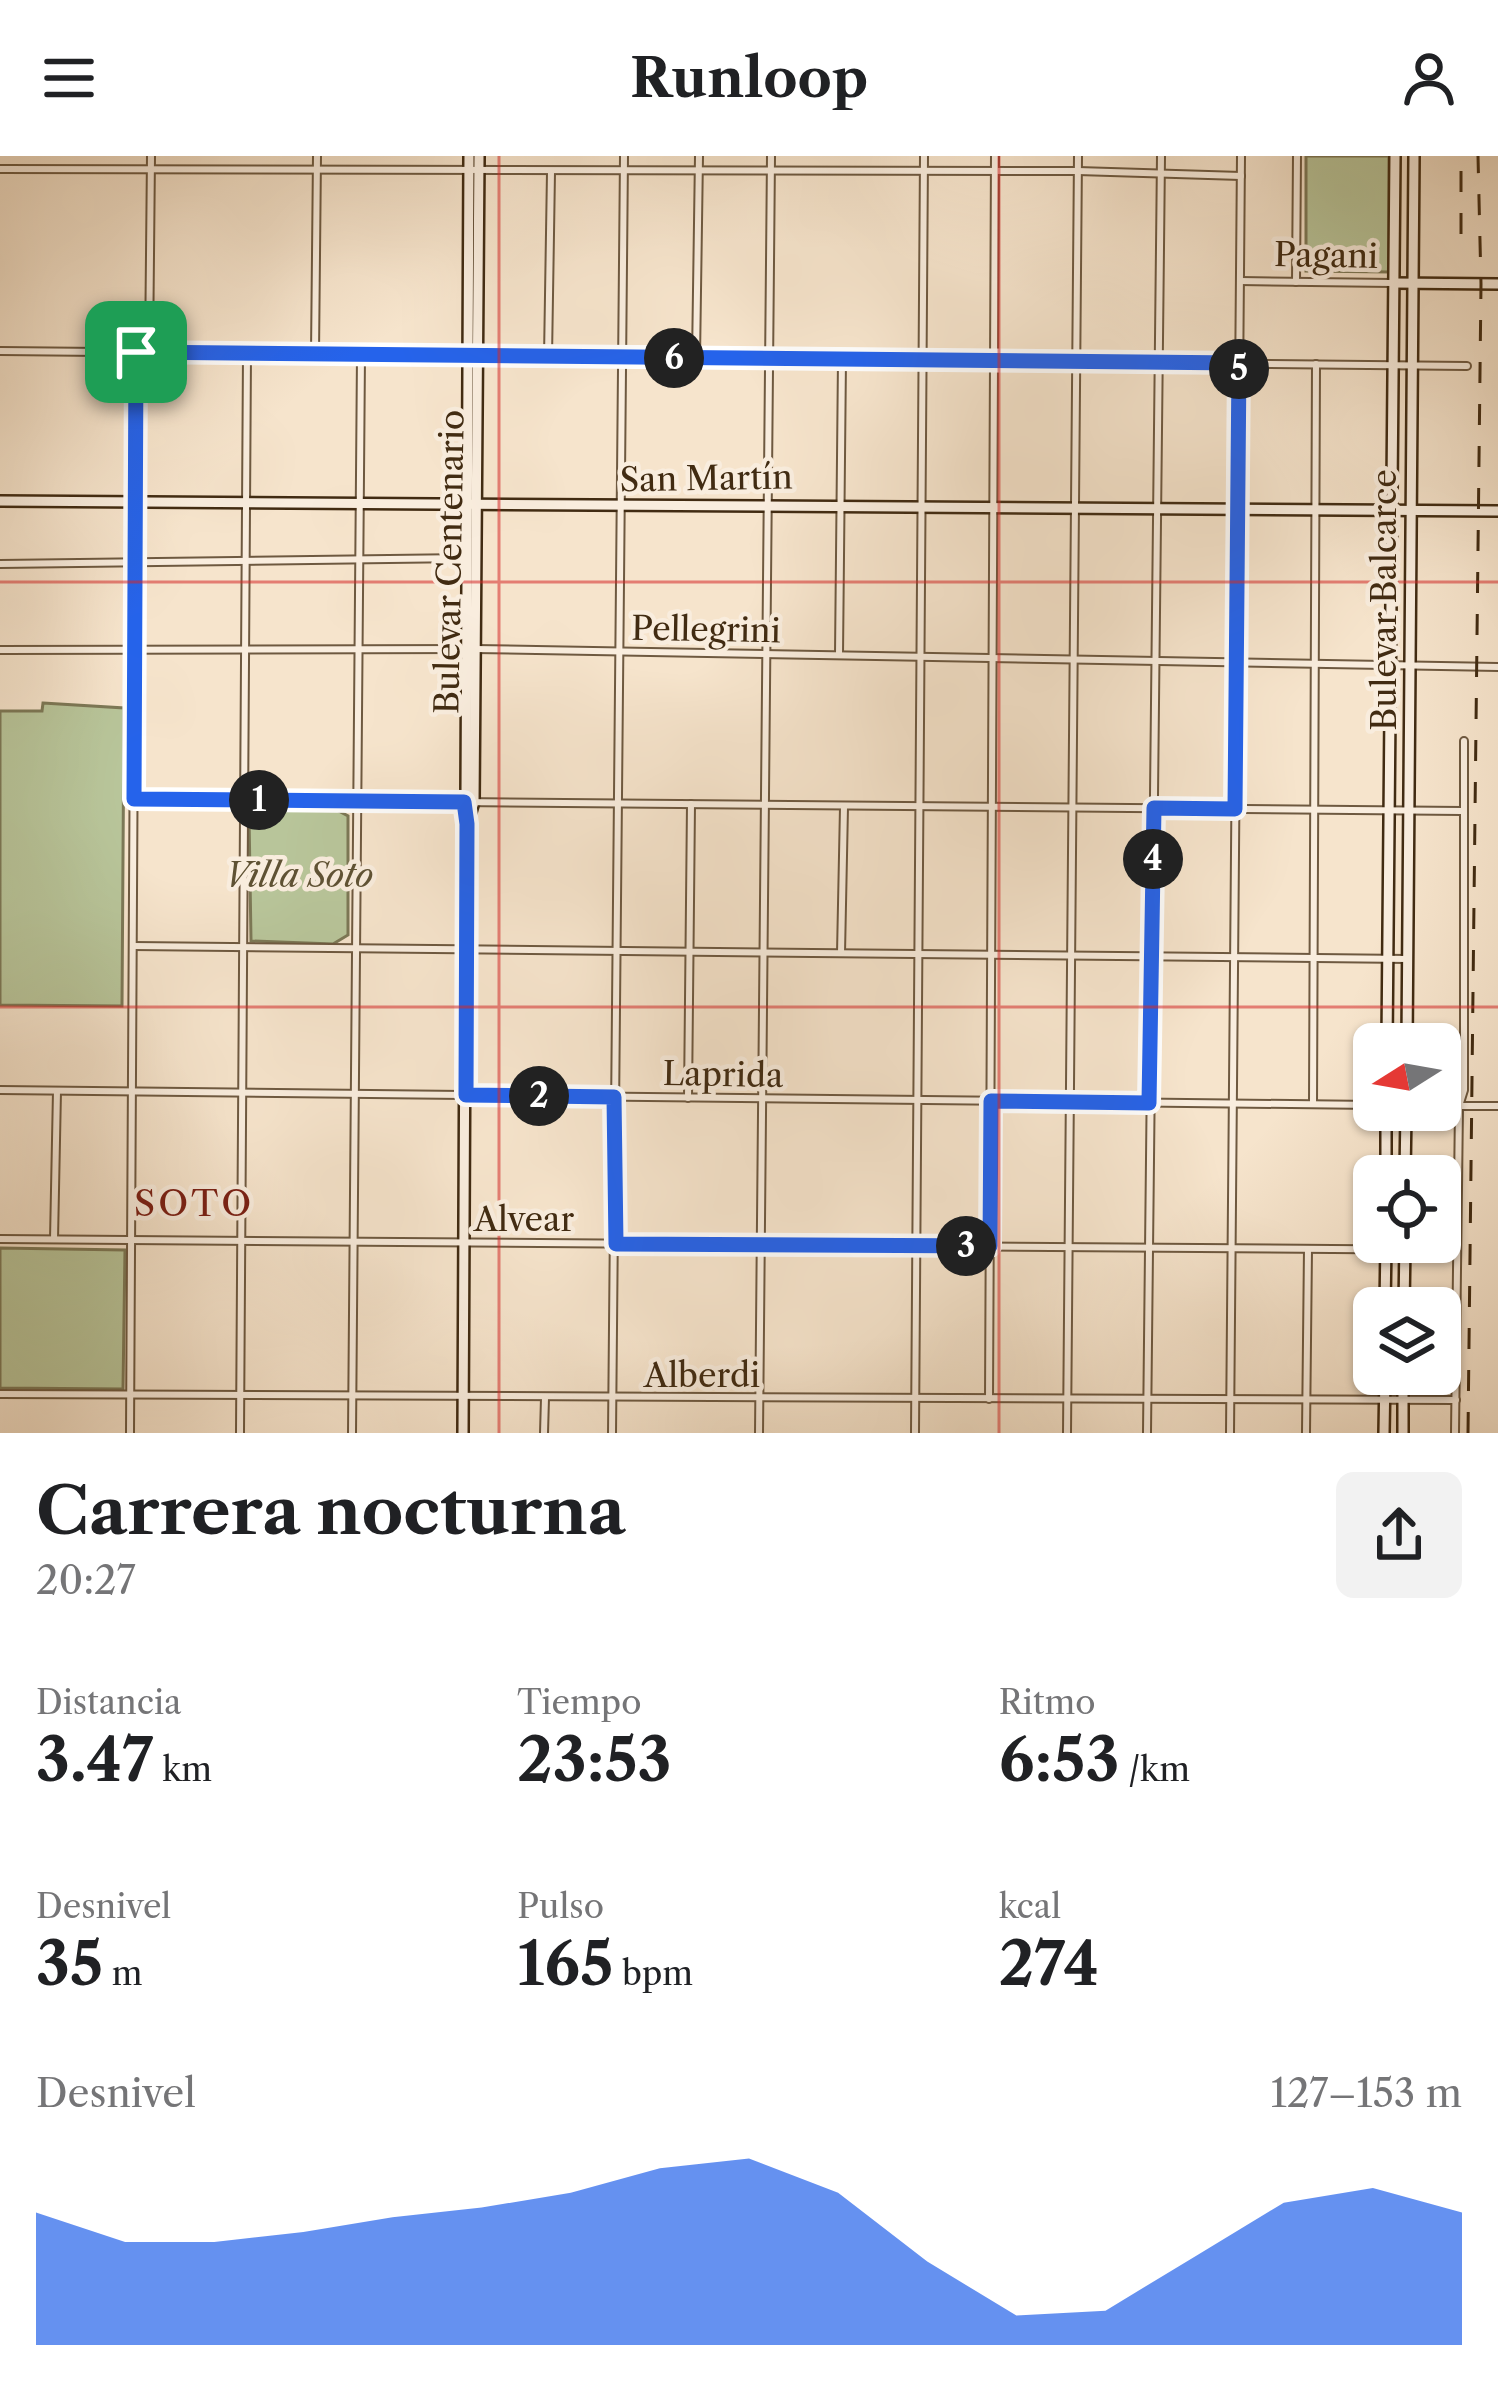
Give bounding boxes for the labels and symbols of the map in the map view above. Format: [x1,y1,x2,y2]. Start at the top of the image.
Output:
street label: Pagani [1274,234,1378,277]
pin [85,301,187,403]
pin: 6 [644,328,704,388]
pin: 5 [1209,339,1269,399]
street label: Bulevar Centenario [426,409,473,715]
street label: San Martín [619,456,793,501]
street label: Bulevar Balcarce [1364,469,1405,731]
street label: Pellegrini [631,608,781,651]
pin: 1 [229,770,289,830]
pin: 4 [1123,829,1183,889]
park label: Villa Soto [225,855,373,896]
north arrow [1353,1023,1461,1131]
street label: Laprida [662,1053,784,1096]
pin: 2 [509,1066,569,1126]
district label: SOTO [134,1181,254,1225]
street label: Alvear [473,1199,574,1240]
pin: 3 [936,1216,996,1276]
street label: Alberdi [643,1355,760,1396]

